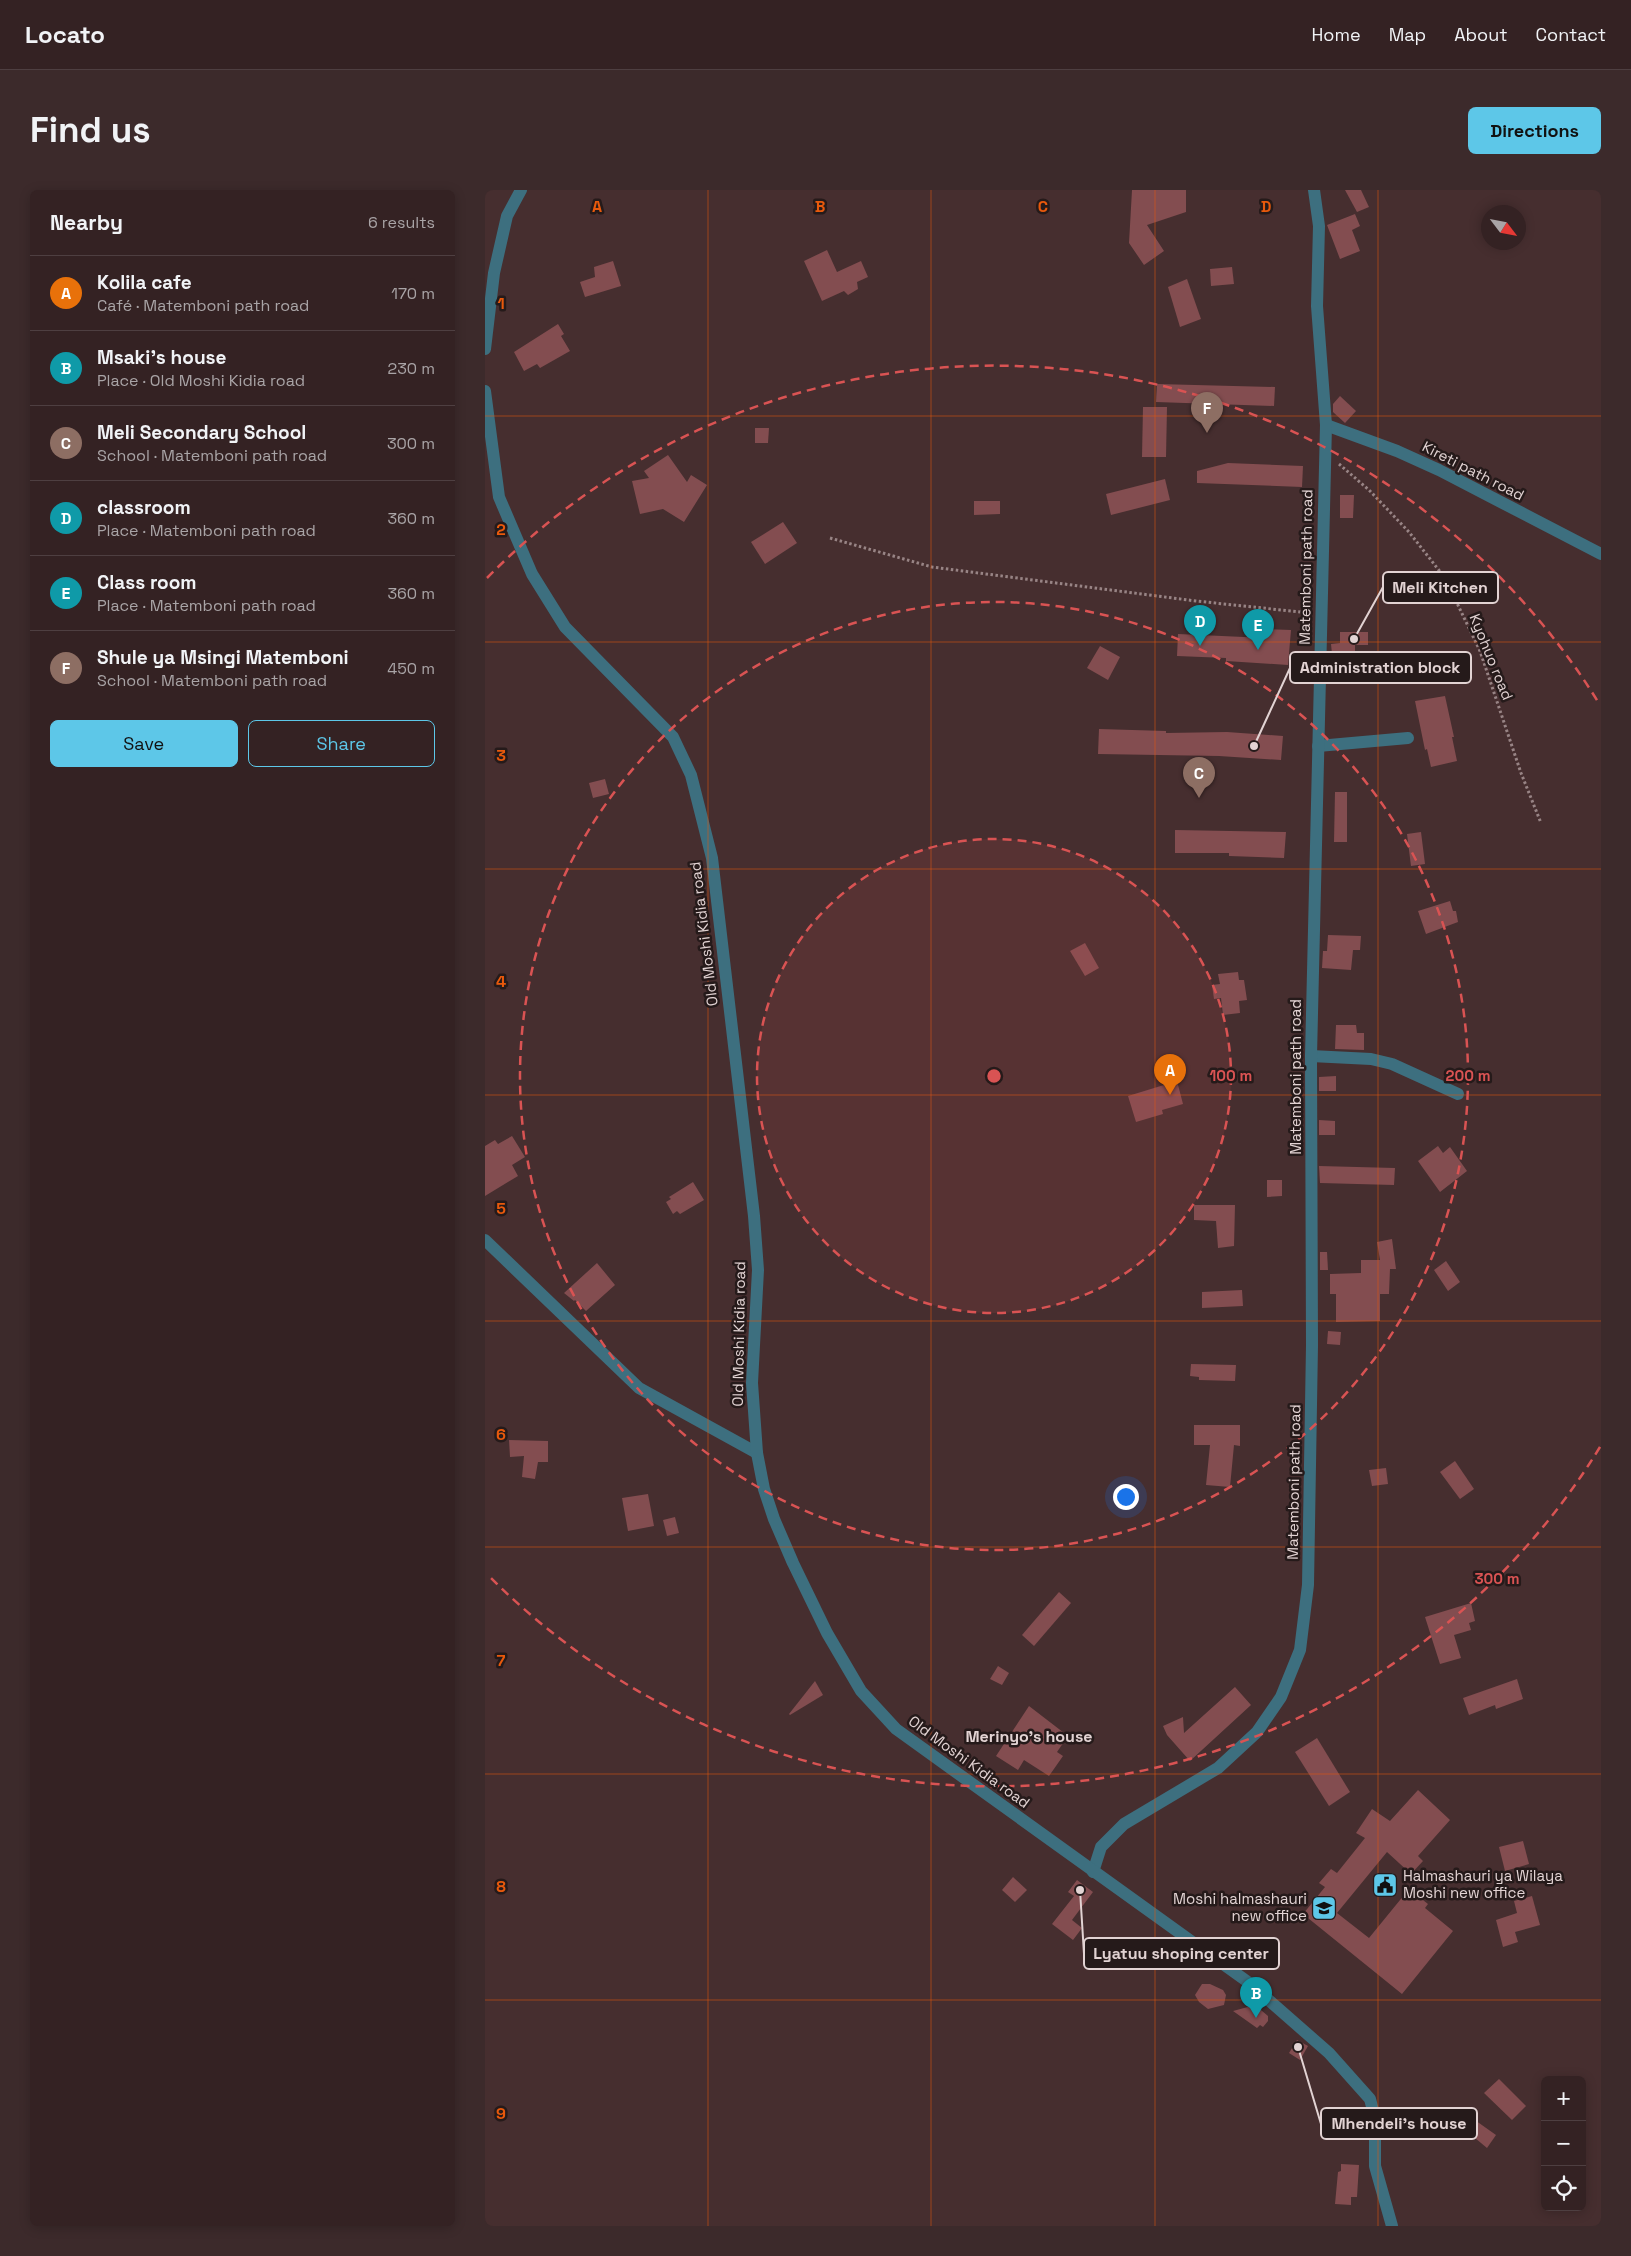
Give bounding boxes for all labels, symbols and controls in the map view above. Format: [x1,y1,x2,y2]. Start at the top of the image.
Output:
text: Locato [25,19,105,50]
text: Home [1312,23,1361,46]
text: Map [1389,23,1426,46]
text: About [1454,23,1508,46]
text: Contact [1536,23,1606,46]
button: Directions [1468,107,1601,154]
text: Find us [30,108,151,152]
text: A [592,196,602,217]
text: B [815,196,825,217]
text: C [1038,196,1048,217]
text: D [1261,196,1271,217]
north arrow [1481,205,1526,250]
text: Nearby [50,209,123,236]
text: 6 results [368,212,435,233]
text: Kolila cafe [97,270,192,295]
text: A [61,283,71,304]
text: 170 m [391,283,435,304]
text: 1 [497,293,505,314]
text: Café · Matemboni path road [97,295,309,316]
text: Msaki's house [97,345,227,370]
text: B [61,358,71,379]
text: 230 m [388,358,435,379]
text: Place · Old Moshi Kidia road [97,370,305,391]
pin: F [1191,392,1223,433]
text: Meli Secondary School [97,420,306,445]
text: C [61,433,71,454]
text: 300 m [387,433,435,454]
street label: Kireti path road [1419,437,1527,504]
text: School · Matemboni path road [97,445,327,466]
street label: Matemboni path road [1295,489,1316,645]
text: classroom [97,495,191,520]
text: D [61,508,71,529]
text: 360 m [387,508,435,529]
text: 2 [496,519,506,540]
text: Place · Matemboni path road [97,520,316,541]
text: Class room [97,570,197,595]
callout: Meli Kitchen [1383,572,1498,603]
text: Meli Kitchen [1392,577,1488,598]
text: E [62,583,70,604]
text: 360 m [387,583,435,604]
text: Place · Matemboni path road [97,595,316,616]
pin: D [1184,605,1216,646]
pin: E [1242,609,1274,650]
street label: Kyohuo road [1466,611,1517,703]
text: Shule ya Msingi Matemboni [97,645,349,670]
callout: Administration block [1290,652,1471,683]
text: Administration block [1300,657,1460,678]
text: F [62,658,70,679]
text: 450 m [387,658,435,679]
text: School · Matemboni path road [97,670,327,691]
button: Save [50,720,238,767]
button: Share [248,720,435,767]
text: 3 [496,745,506,766]
pin: C [1183,757,1215,798]
street label: Old Moshi Kidia road [685,861,722,1007]
text: 4 [496,971,506,992]
street label: Matemboni path road [1286,999,1305,1155]
pin: A [1154,1054,1186,1095]
text: 100 m [1210,1066,1252,1085]
text: 200 m [1446,1066,1490,1085]
centre of rings [985,1067,1003,1085]
text: 5 [496,1198,506,1219]
street label: Old Moshi Kidia road [728,1261,749,1407]
street label: Matemboni path road [1283,1404,1304,1560]
text: 6 [496,1424,506,1445]
your location [1113,1484,1139,1510]
text: 300 m [1474,1569,1520,1588]
text: 7 [497,1650,506,1671]
street label: Old Moshi Kidia road [905,1711,1034,1812]
district label: Merinyo's house [965,1726,1093,1747]
place label: Halmashauri ya Wilaya Moshi new office [1403,1866,1563,1902]
public building icon: Halmashauri ya Wilaya Moshi new office [1372,1872,1398,1898]
text: 8 [496,1876,506,1897]
place label: Moshi halmashauri new office [1173,1889,1307,1925]
school or university icon: Moshi halmashauri new office [1311,1895,1337,1921]
callout: Lyatuu shoping center [1084,1938,1279,1969]
text: Lyatuu shoping center [1093,1943,1269,1964]
pin: B [1240,1977,1272,2018]
map controls [1541,2076,1586,2211]
button: + [1541,2076,1586,2121]
text: 9 [496,2103,506,2124]
callout: Mhendeli's house [1321,2108,1477,2139]
text: Mhendeli's house [1331,2113,1467,2134]
button: − [1541,2121,1586,2166]
button: locate [1541,2166,1586,2211]

